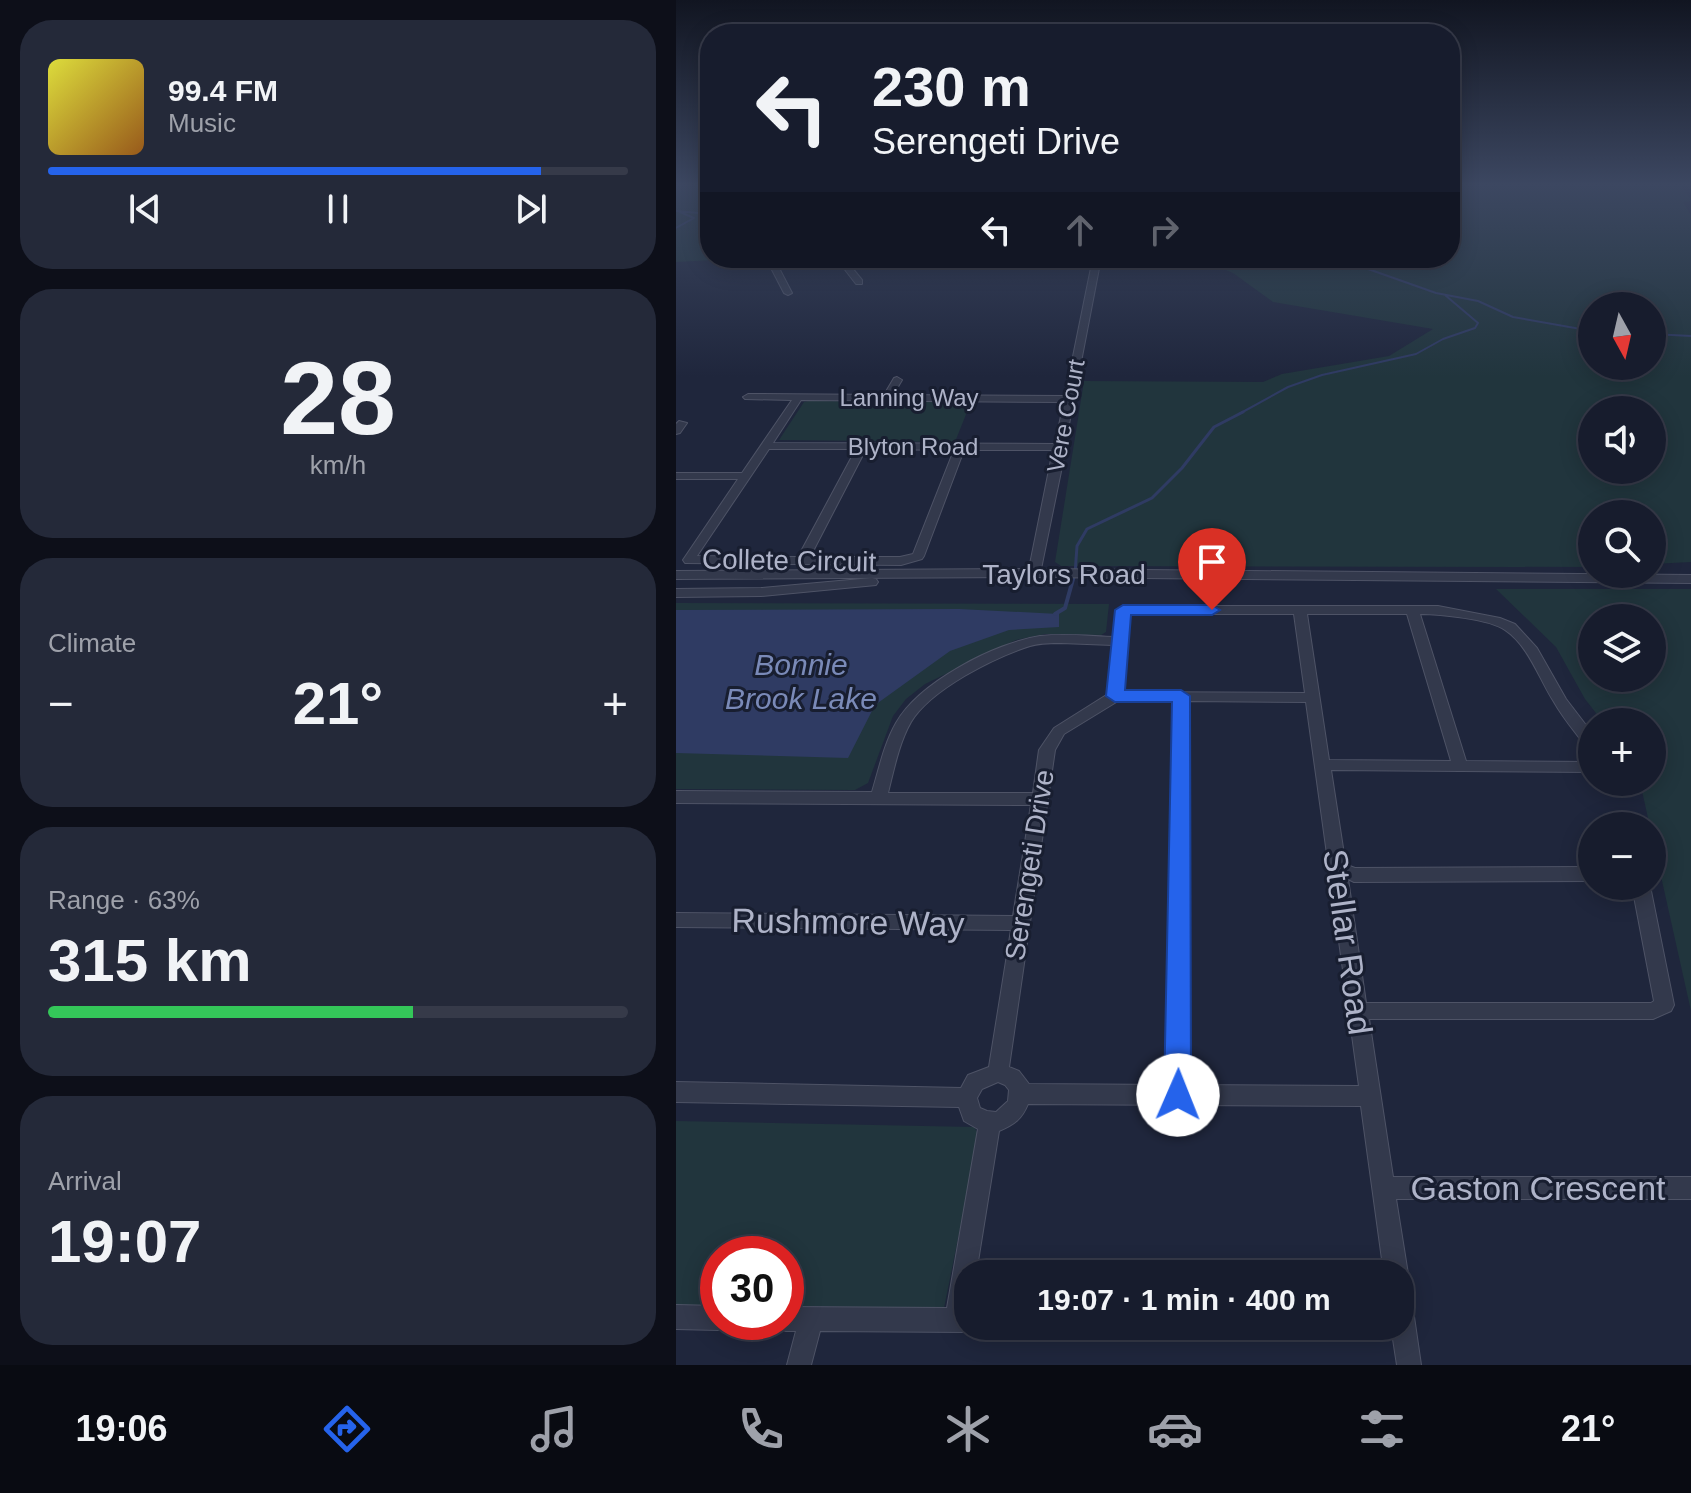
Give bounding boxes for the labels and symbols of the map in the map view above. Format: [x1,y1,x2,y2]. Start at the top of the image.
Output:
north arrow [1578,292,1666,380]
street label: Vere Court [1041,357,1090,475]
street label: Lanning Way [839,384,979,411]
street label: Blyton Road [848,433,978,460]
pin [1178,528,1246,610]
street label: Collete Circuit [702,543,877,578]
street label: Taylors Road [982,559,1146,590]
water label: Bonnie Brook Lake [725,648,877,715]
street label: Serengeti Drive [999,767,1060,963]
street label: Stellar Road [1316,847,1380,1037]
street label: Rushmore Way [731,901,965,943]
position arrow [1136,1053,1220,1137]
street label: Gaston Crescent [1410,1169,1666,1207]
speed limit sign: 30 [700,1236,804,1340]

